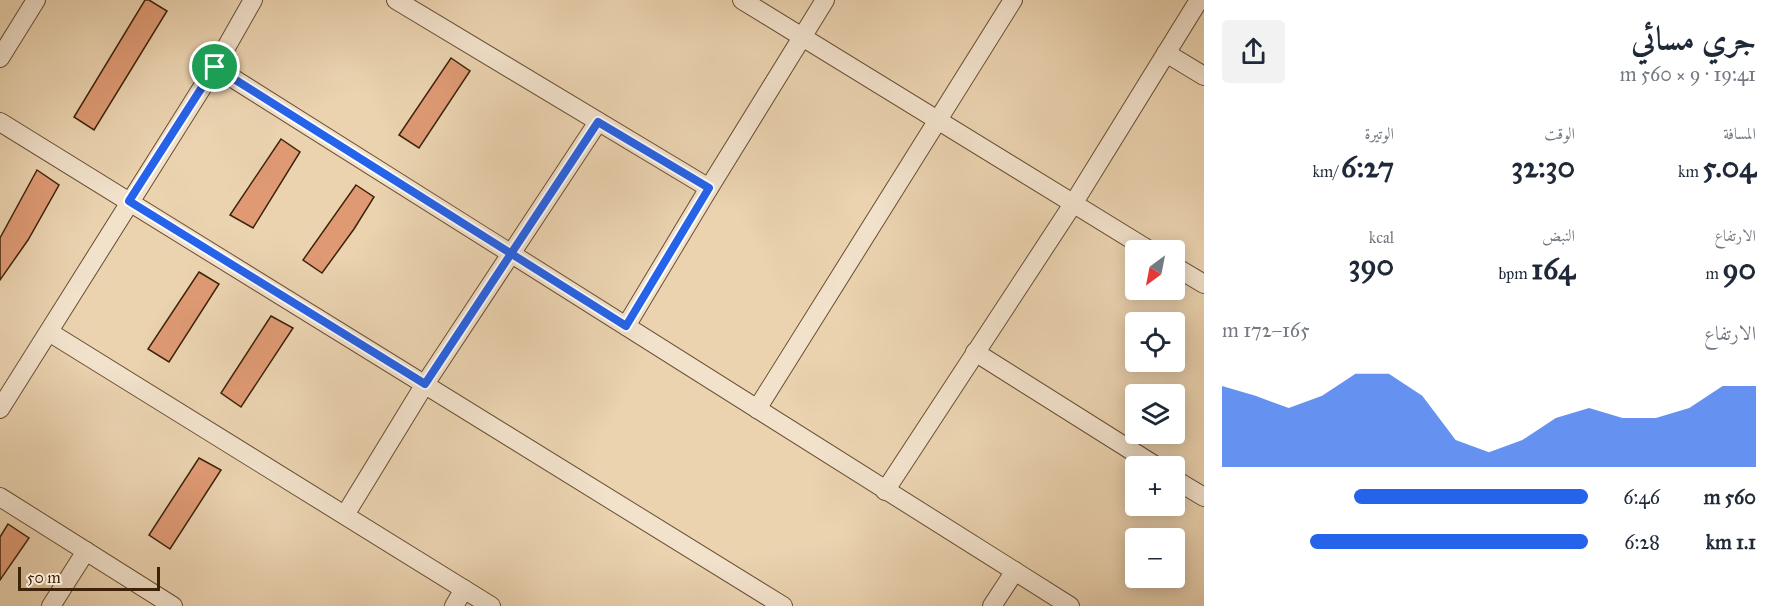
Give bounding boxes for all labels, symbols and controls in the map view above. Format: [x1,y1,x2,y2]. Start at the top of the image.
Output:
text: جري مسائي [1631,19,1756,59]
button: share [1222,20,1285,83]
pin [189,41,240,92]
icon: arrive [198,50,231,83]
text: 19:41 · 9 × 560 m [1620,62,1756,86]
text: الوتيرة [1364,124,1394,143]
text: الوقت [1544,124,1575,143]
text: المسافة [1723,124,1756,143]
text: 6:27 [1341,149,1394,185]
text: 32:30 [1511,149,1575,185]
text: 5.04 [1702,149,1756,185]
text: /km [1312,162,1341,181]
text: km [1678,162,1702,181]
text: النبض [1542,226,1575,245]
text: الارتفاع [1714,226,1756,245]
text: kcal [1369,228,1394,247]
north arrow [1125,240,1185,300]
map controls [1125,240,1185,588]
text: 390 [1348,247,1394,283]
text: 164 [1531,251,1575,287]
text: 90 [1722,251,1756,287]
text: bpm [1499,264,1531,283]
text: m [1706,264,1722,283]
button: locate [1125,312,1185,372]
text: 165–172 m [1222,318,1309,342]
text: الارتفاع [1704,321,1756,345]
button: layers [1125,384,1185,444]
button: + [1125,456,1185,516]
text: 6:46 [1623,485,1660,509]
text: 560 m [1704,485,1756,509]
button: − [1125,528,1185,588]
text: 6:28 [1624,530,1660,554]
text: 1.1 km [1706,530,1756,554]
scale bar [18,564,160,592]
text: 50 m [27,568,61,587]

